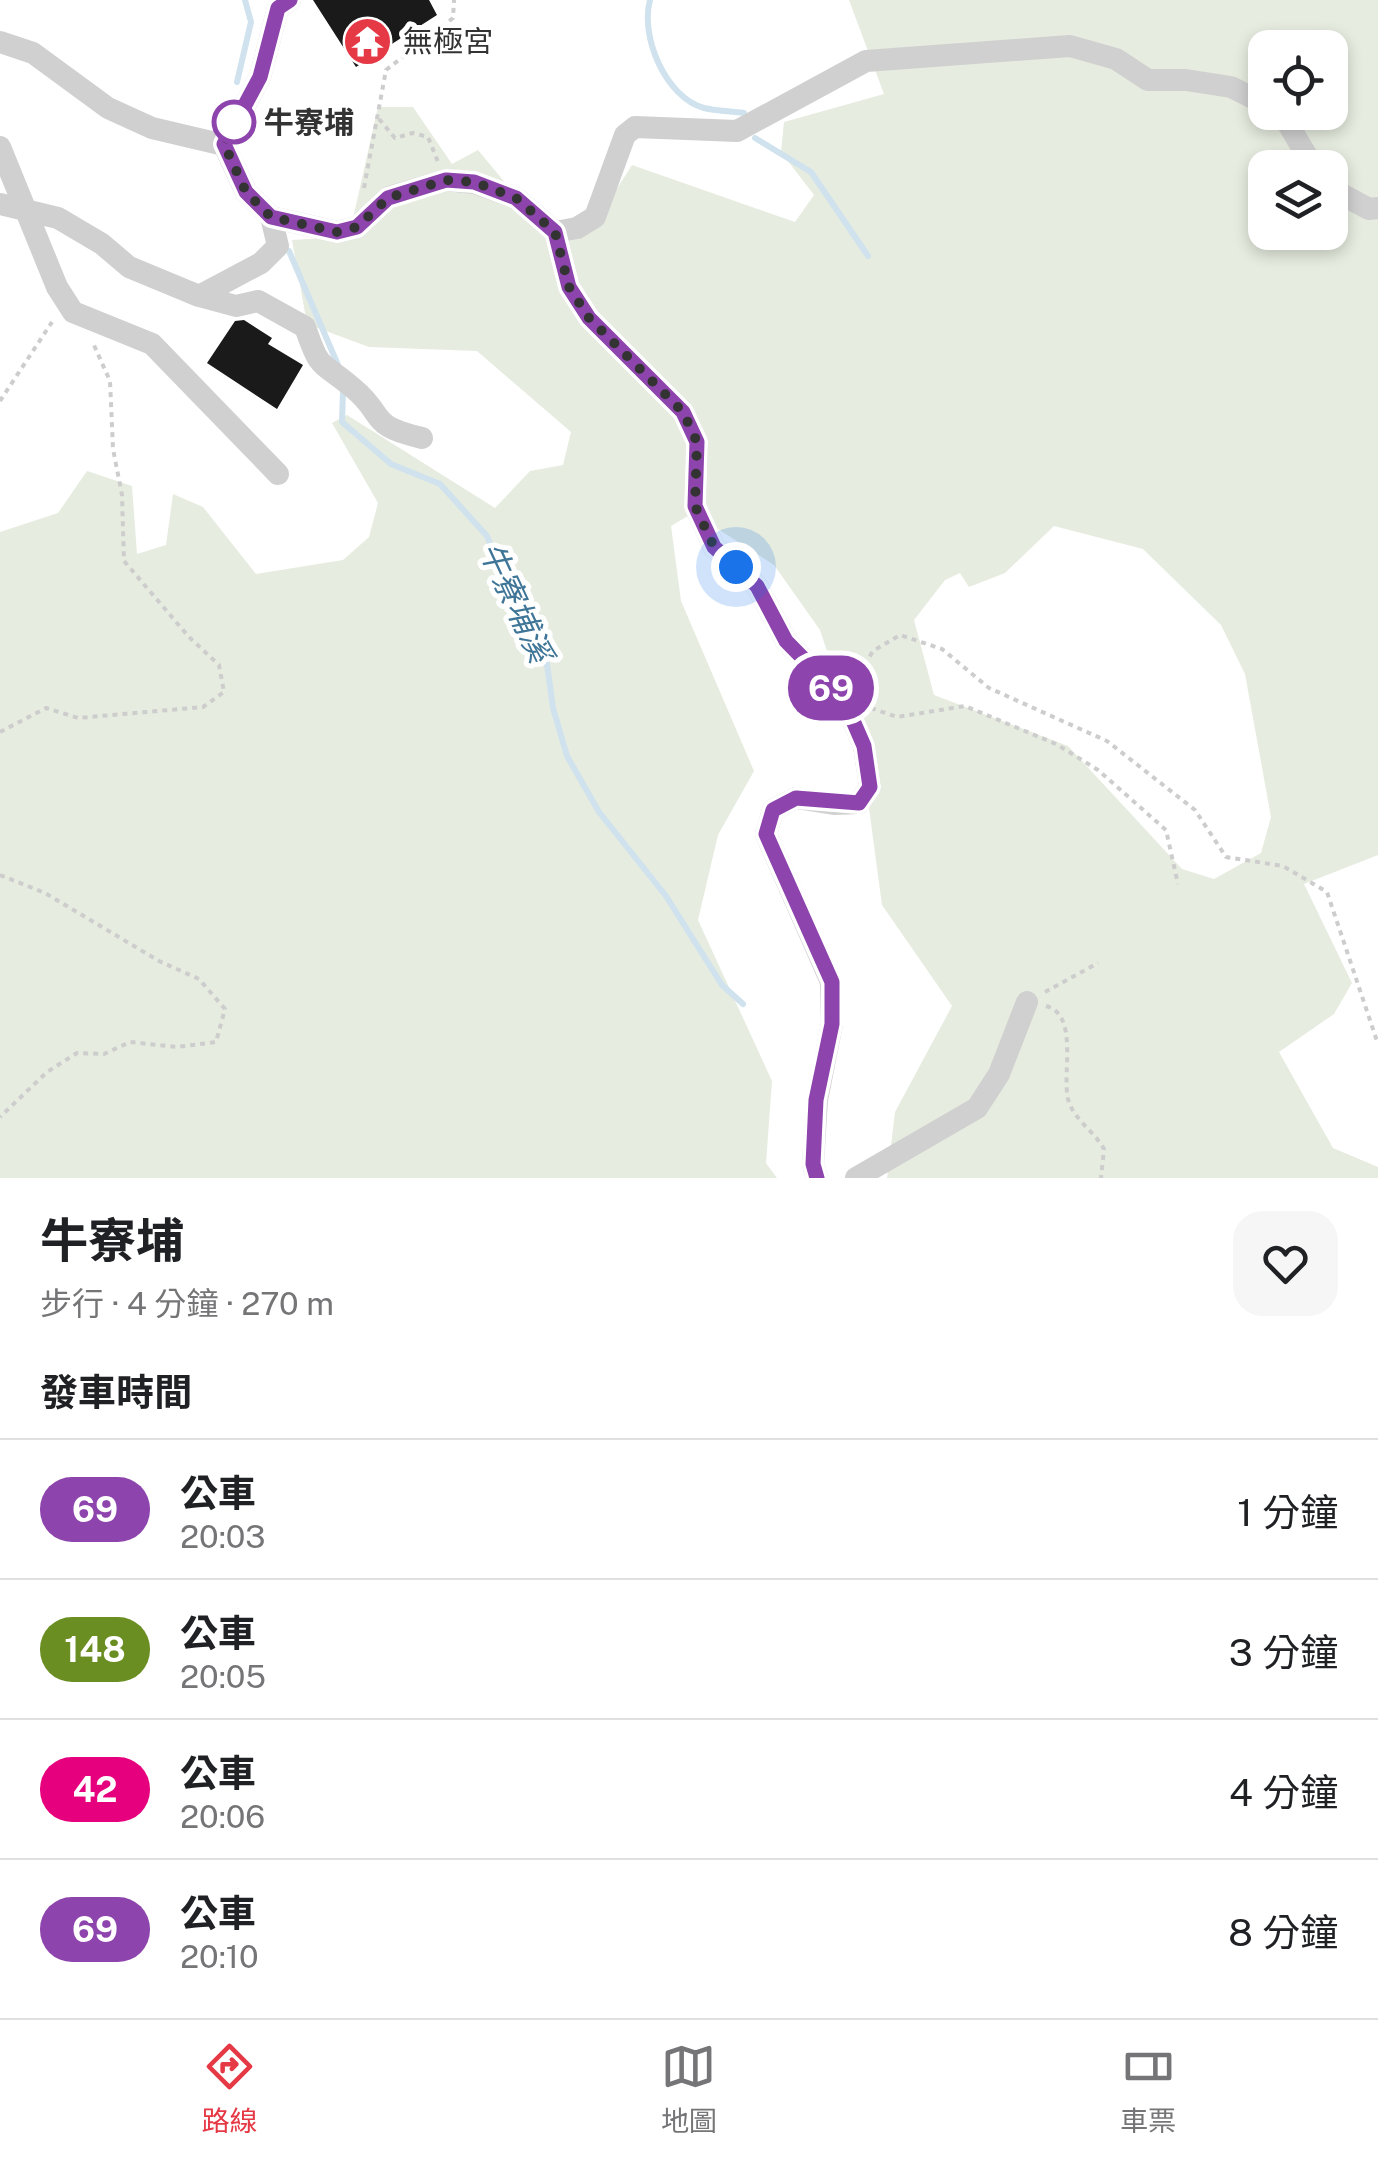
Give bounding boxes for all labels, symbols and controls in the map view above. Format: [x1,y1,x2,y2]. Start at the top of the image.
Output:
temple icon: 無極宮 [342,15,394,67]
place label: 無極宮 [403,23,493,59]
map controls [1248,30,1348,250]
button: locate [1248,30,1348,130]
marker: 牛寮埔 [213,101,255,143]
place label: 牛寮埔 [264,104,354,140]
button: layers [1248,150,1348,250]
water label: 牛寮埔溪 [472,536,562,671]
your location [711,542,761,592]
line badge: 69 [786,656,876,720]
text: 69 [808,668,854,709]
button: heart [1233,1211,1338,1316]
text: 牛寮埔 [40,1212,184,1269]
text: 步行 · 4 分鐘 · 270 m [40,1285,334,1322]
text: 發車時間 [40,1370,192,1415]
text: 公車 [180,1471,256,1516]
text: 69 [72,1489,118,1530]
text: 1 分鐘 [1237,1490,1338,1535]
text: 20:03 [180,1518,265,1555]
text: 公車 [180,1611,256,1656]
text: 148 [64,1629,126,1670]
text: 3 分鐘 [1229,1630,1338,1675]
text: 20:05 [180,1658,266,1695]
text: 公車 [180,1751,256,1796]
text: 42 [72,1769,118,1810]
text: 4 分鐘 [1229,1770,1338,1815]
text: 20:06 [180,1798,265,1835]
text: 公車 [180,1891,256,1936]
text: 69 [72,1909,118,1950]
text: 8 分鐘 [1228,1910,1338,1955]
text: 20:10 [180,1938,258,1975]
tab: 路線 [202,2039,258,2139]
tab: 地圖 [661,2039,717,2139]
tab: 車票 [1120,2039,1176,2139]

